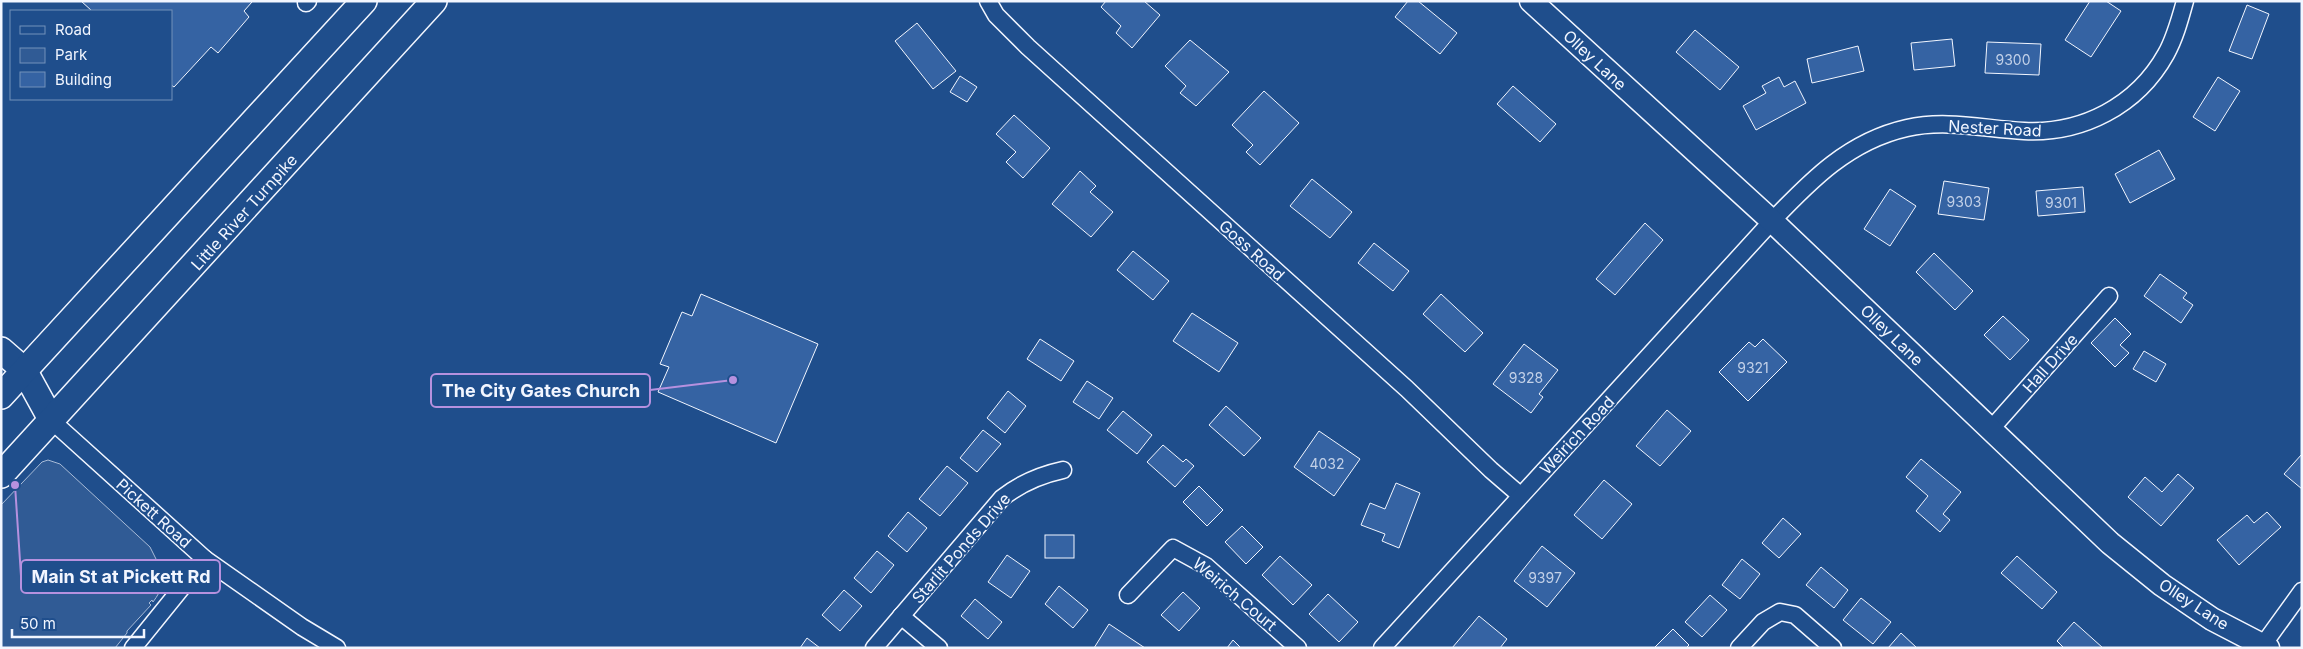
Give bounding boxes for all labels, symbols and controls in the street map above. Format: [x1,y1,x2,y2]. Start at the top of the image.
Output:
legend [10,10,172,100]
text: Road [55,20,91,39]
street label: Olley Lane [1559,26,1631,94]
text: Park [55,45,88,64]
house number: 9300 [1996,51,2031,68]
text: Building [55,70,112,89]
street label: Nester Road [1948,116,2042,140]
street label: Little River Turnpike [187,150,301,274]
house number: 9303 [1947,193,1981,210]
house number: 9301 [2045,194,2077,211]
street label: Goss Road [1215,215,1289,285]
street label: Olley Lane [1857,300,1927,370]
street label: Hall Drive [2018,329,2082,397]
house number: 9321 [1737,359,1769,376]
house number: 9328 [1509,369,1543,386]
callout: The City Gates Church [431,374,650,407]
text: The City Gates Church [442,380,640,401]
street label: Weirich Road [1536,392,1618,478]
house number: 4032 [1309,455,1345,472]
street label: Pickett Road [112,474,196,552]
street label: Starlit Ponds Drive [908,489,1014,607]
street label: Weirich Court [1189,553,1281,635]
callout: Main St at Pickett Rd [21,560,220,593]
text: Main St at Pickett Rd [31,566,211,587]
house number: 9397 [1528,569,1562,586]
street label: Olley Lane [2155,574,2233,634]
scale bar [12,606,145,638]
text: 50 m [20,614,56,633]

